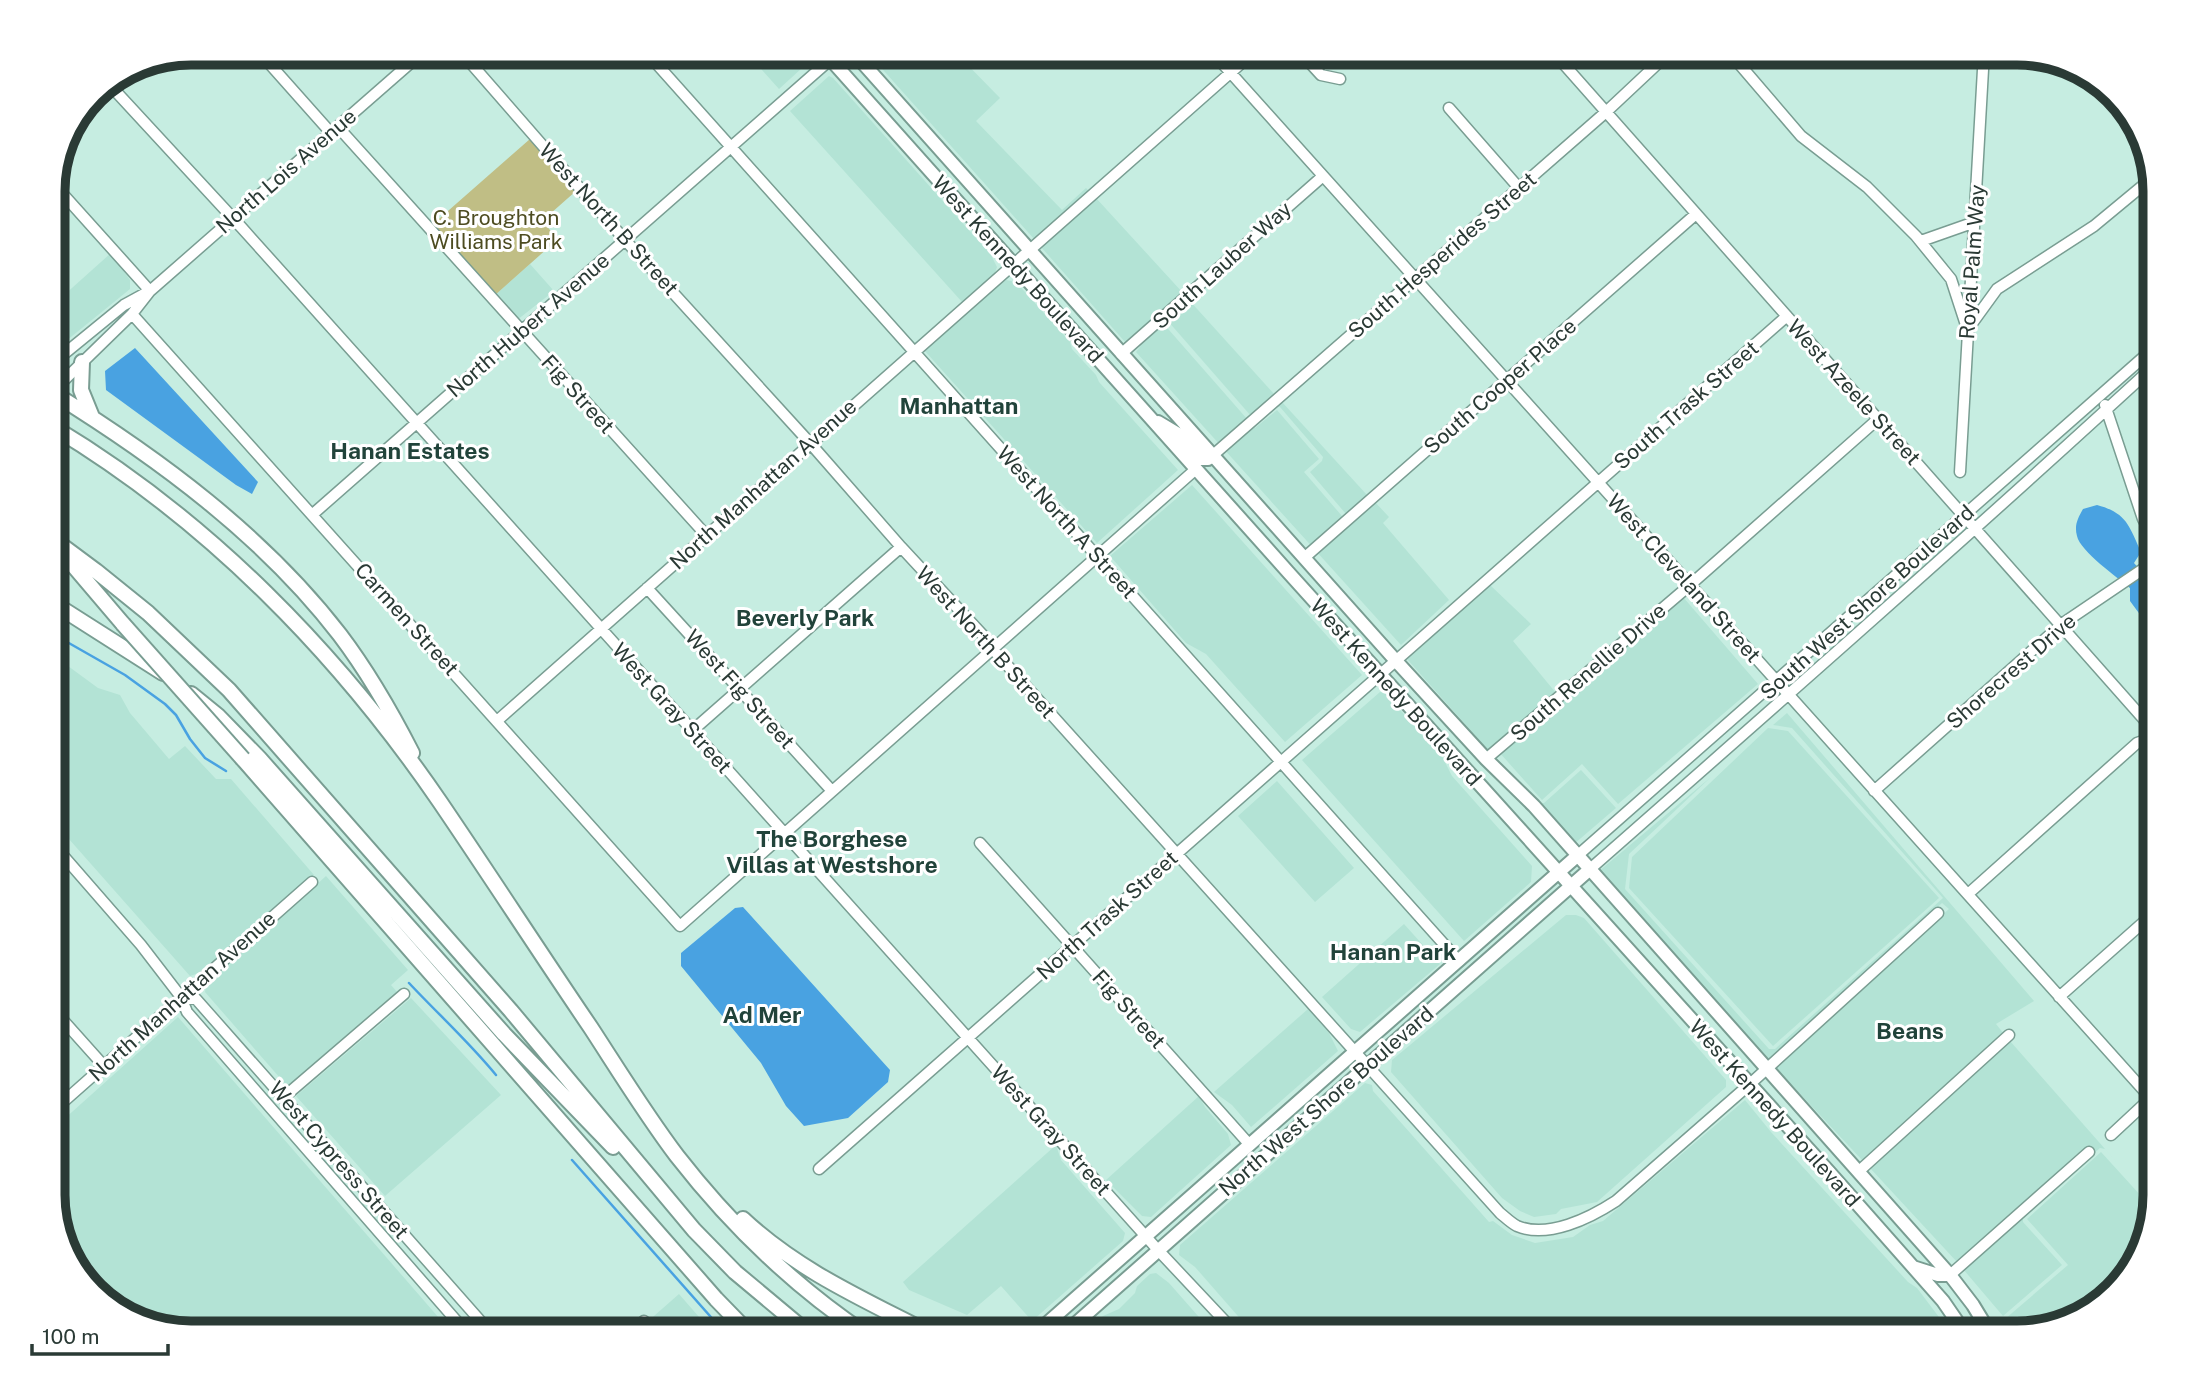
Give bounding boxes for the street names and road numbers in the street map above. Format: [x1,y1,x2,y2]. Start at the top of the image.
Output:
street label: North Lois Avenue [211,103,361,239]
street label: West North B Street [534,138,684,300]
street label: South Hesperides Street [1343,167,1541,343]
street label: West Kennedy Boulevard [927,170,1109,368]
street label: Royal Palm Way [1954,184,1990,340]
street label: South Lauber Way [1147,196,1297,334]
street label: North Hubert Avenue [442,248,614,402]
street label: South Cooper Place [1419,313,1581,459]
street label: West Azeele Street [1782,314,1926,470]
street label: South Trask Street [1609,335,1763,475]
street label: Fig Street [536,350,620,438]
street label: North Manhattan Avenue [665,394,861,574]
street label: West North A Street [992,441,1142,603]
street label: West Cleveland Street [1602,489,1766,667]
street label: South West Shore Boulevard [1755,499,1979,705]
street label: Carmen Street [350,558,464,680]
street label: West North B Street [911,561,1061,723]
street label: West Kennedy Boulevard [1305,593,1487,791]
street label: South Renellie Drive [1505,598,1671,746]
street label: Shorecrest Drive [1941,608,2081,734]
street label: West Fig Street [680,624,800,754]
street label: West Gray Street [607,638,737,778]
street label: North Trask Street [1031,845,1183,985]
street label: North Manhattan Avenue [84,906,280,1086]
street label: Fig Street [1087,965,1171,1053]
street label: North West Shore Boulevard [1214,1001,1438,1201]
street label: West Kennedy Boulevard [1684,1014,1866,1212]
street label: West Gray Street [986,1060,1116,1200]
street label: West Cypress Street [264,1076,414,1244]

